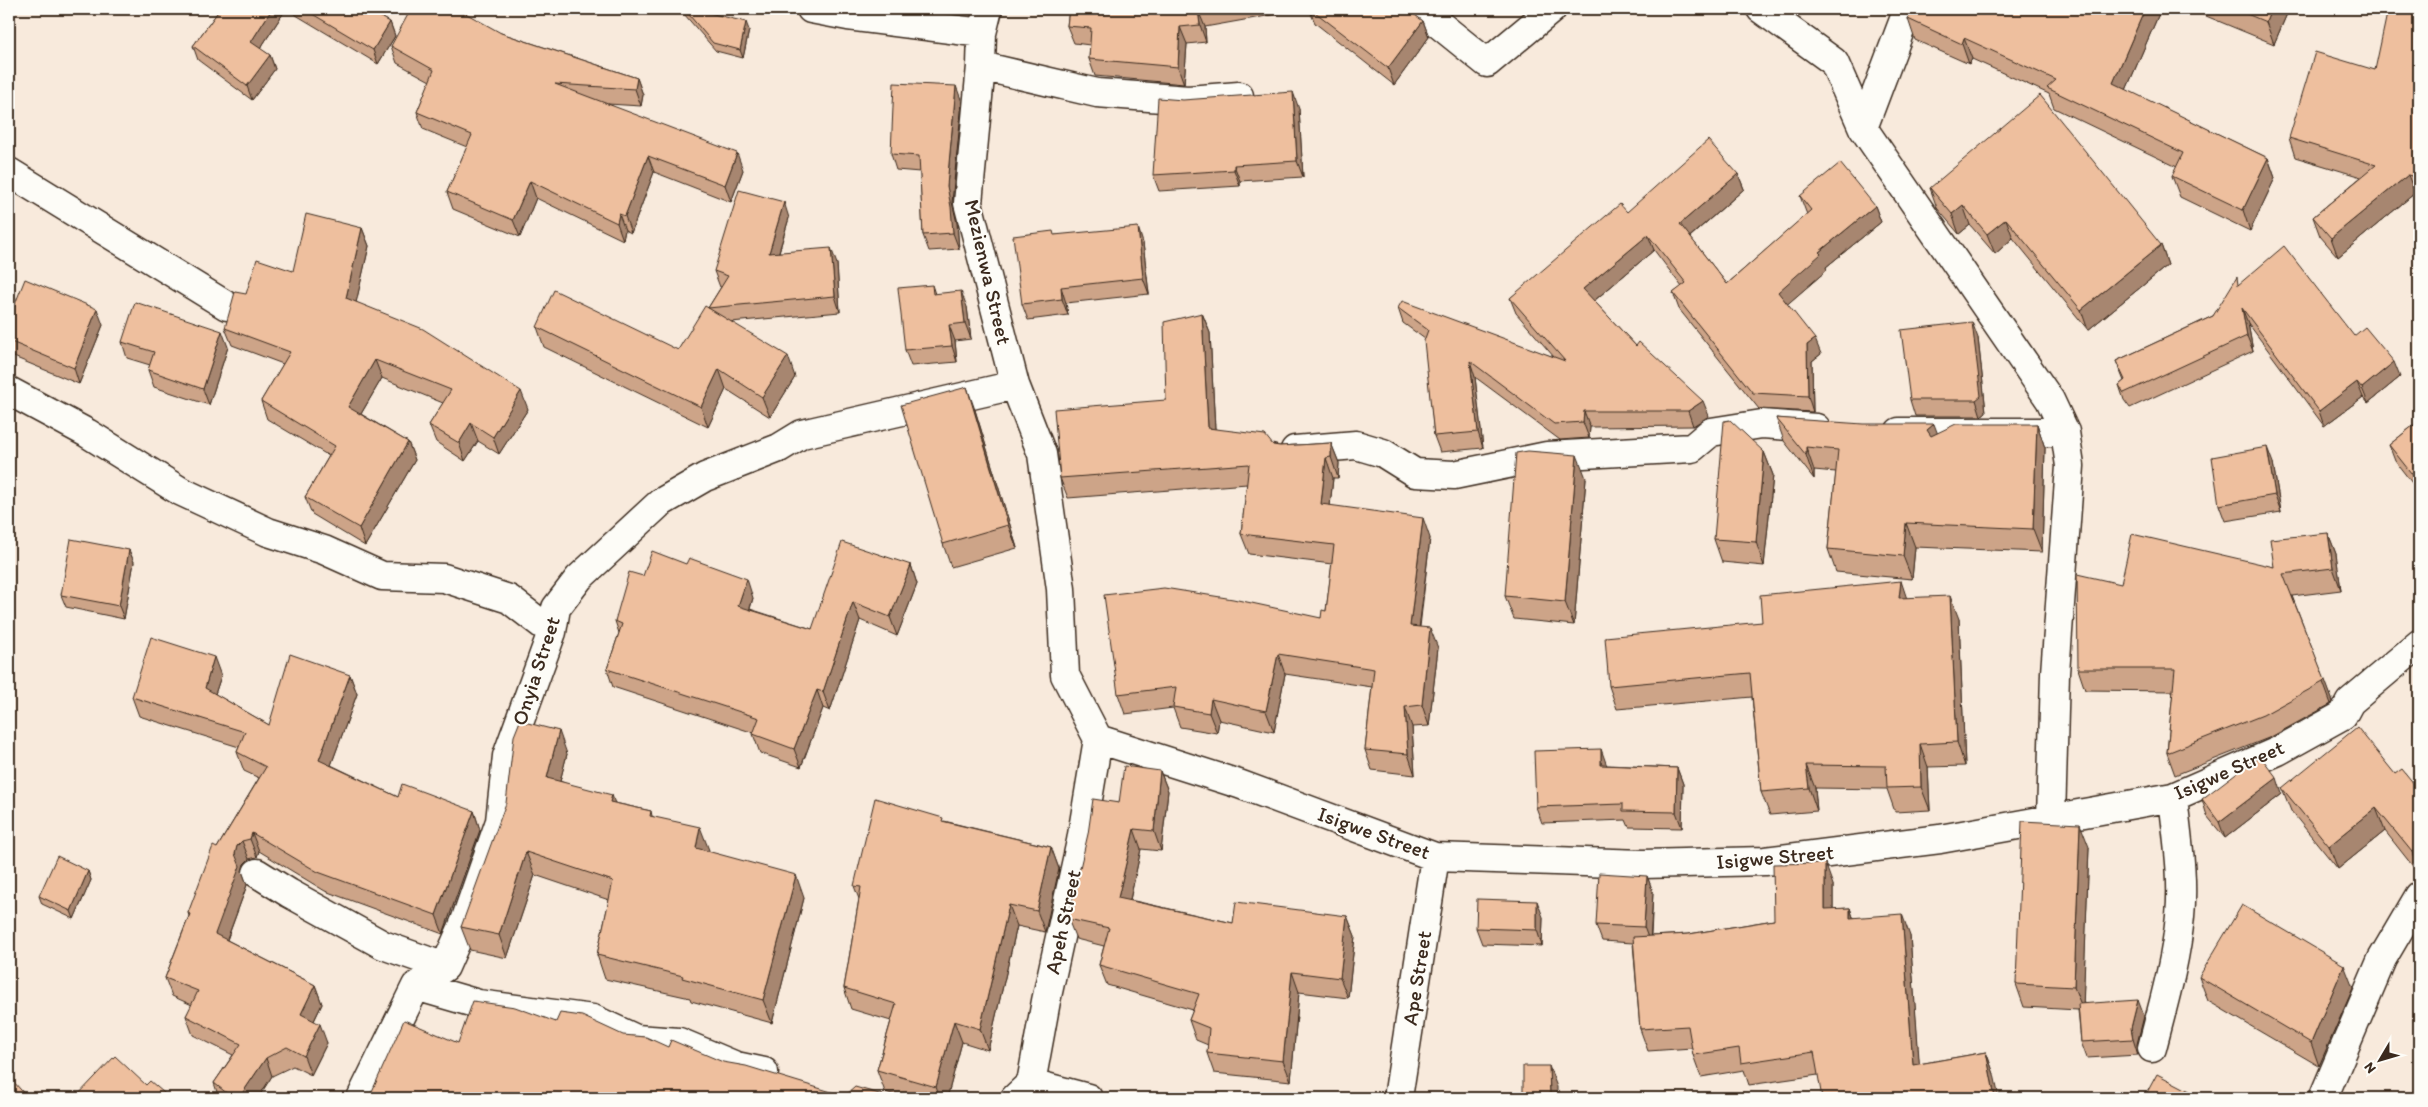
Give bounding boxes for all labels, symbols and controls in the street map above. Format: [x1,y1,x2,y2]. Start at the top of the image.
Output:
street label: Mezienwa Street [960,197,1017,347]
street label: Onyia Street [506,613,565,729]
street label: Isigwe Street [2170,734,2288,805]
street label: Isigwe Street [1315,801,1434,864]
street label: Isigwe Street [1715,839,1835,874]
street label: Apeh Street [1039,867,1086,976]
street label: Ape Street [1397,929,1436,1027]
north arrow [2356,1034,2406,1084]
text: N [2361,1059,2380,1077]

